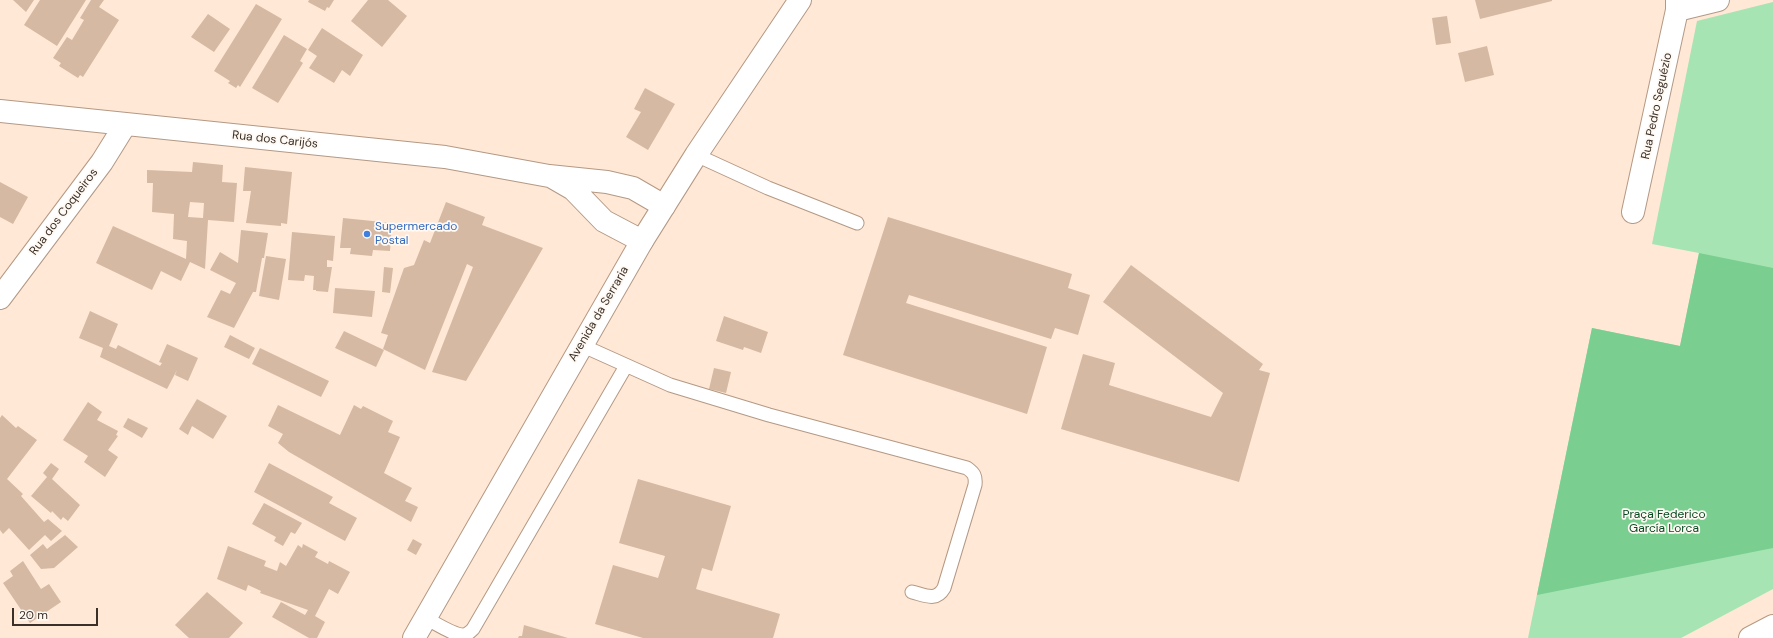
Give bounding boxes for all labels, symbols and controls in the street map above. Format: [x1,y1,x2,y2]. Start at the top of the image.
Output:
street label: Rua Pedro Seguézio [1639,51,1675,161]
street label: Rua dos Carijós [231,128,319,152]
street label: Rua dos Coqueiros [27,166,101,258]
place label: Supermercado Postal [375,220,457,248]
marker: Supermercado Postal [362,229,372,239]
street label: Avenida da Serraria [566,264,632,364]
park label: Praça Federico García Lorca [1622,508,1706,536]
scale bar [14,600,100,626]
text: 20 m [19,607,48,623]

